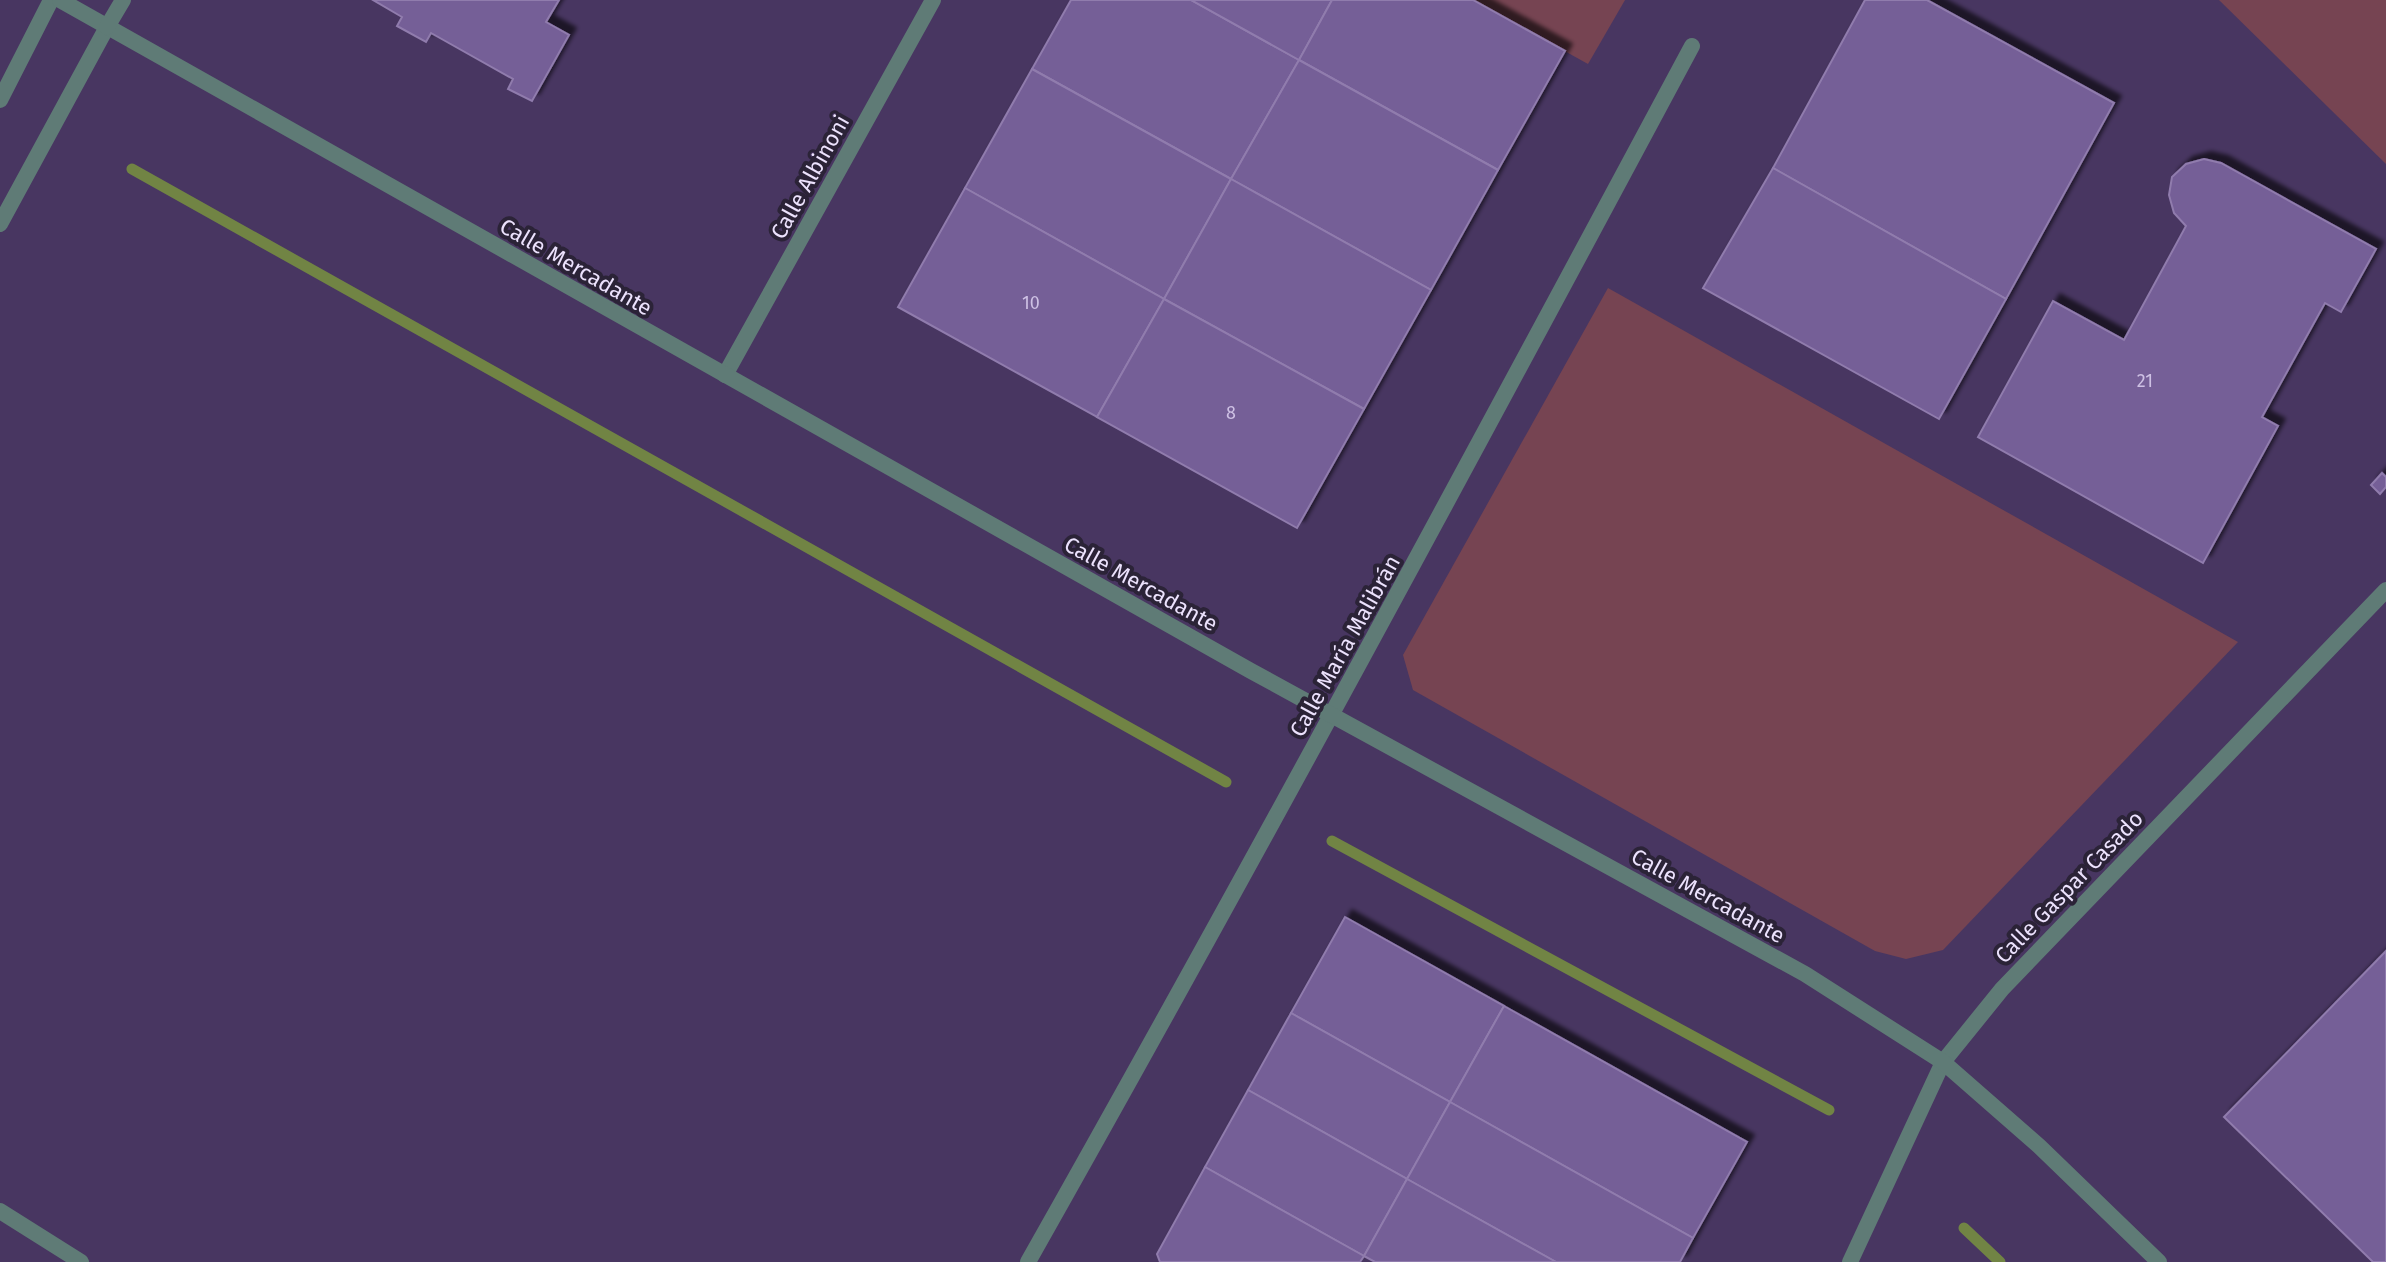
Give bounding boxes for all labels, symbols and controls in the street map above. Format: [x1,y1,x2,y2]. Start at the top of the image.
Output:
street label: Calle Albinoni [765,110,855,244]
street label: Calle Mercadante [495,212,657,322]
house number: 10 [1022,292,1040,314]
house number: 21 [2137,370,2153,392]
house number: 8 [1226,402,1236,424]
street label: Calle Mercadante [1060,531,1222,637]
street label: Calle María Malibrán [1284,551,1406,741]
street label: Calle Gaspar Casado [1989,805,2149,969]
street label: Calle Mercadante [1627,843,1789,949]

